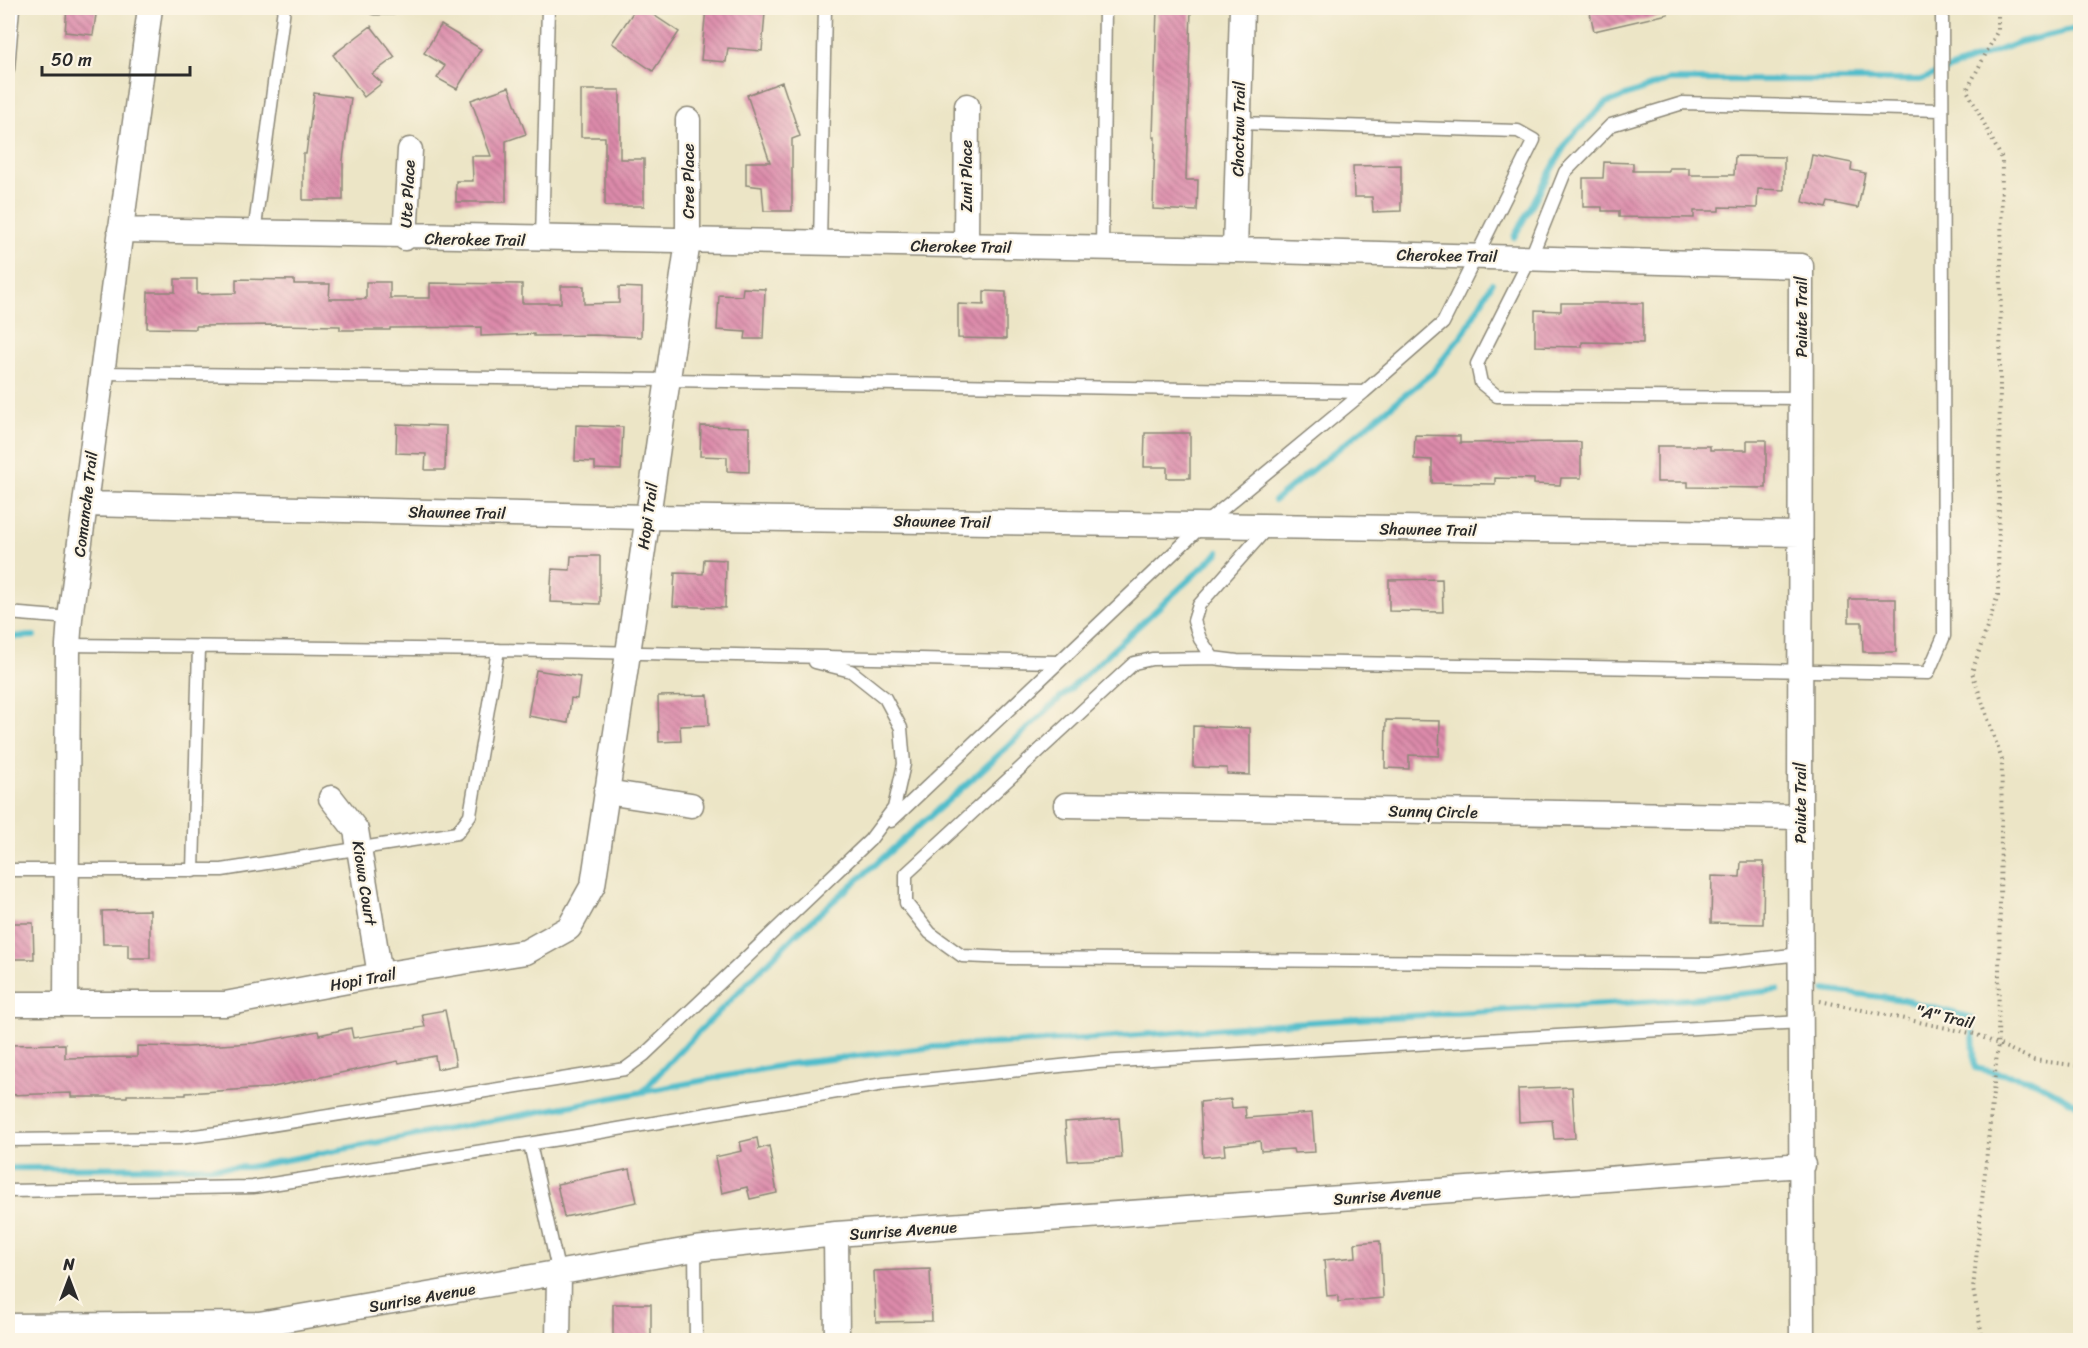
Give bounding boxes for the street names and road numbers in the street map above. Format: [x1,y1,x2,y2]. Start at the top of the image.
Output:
street label: Choctaw Trail [1223,81,1254,177]
street label: Zuni Place [952,140,981,212]
street label: Cree Place [674,143,703,219]
street label: Ute Place [391,159,424,229]
street label: Cherokee Trail [424,224,526,255]
street label: Cherokee Trail [910,231,1012,262]
street label: Cherokee Trail [1396,240,1498,271]
street label: Paiute Trail [1787,276,1816,358]
street label: Comanche Trail [65,449,106,559]
street label: Hopi Trail [628,480,667,551]
street label: Shawnee Trail [408,497,506,528]
street label: Shawnee Trail [893,506,991,537]
street label: Shawnee Trail [1379,514,1477,545]
street label: Paiute Trail [1786,762,1815,844]
street label: Sunny Circle [1388,796,1478,827]
street label: Kiowa Court [344,839,386,928]
street label: Hopi Trail [328,959,399,1000]
street label: "A" Trail [1913,996,1977,1037]
street label: Sunrise Avenue [1332,1177,1442,1214]
street label: Sunrise Avenue [848,1212,958,1249]
street label: Sunrise Avenue [367,1274,478,1321]

